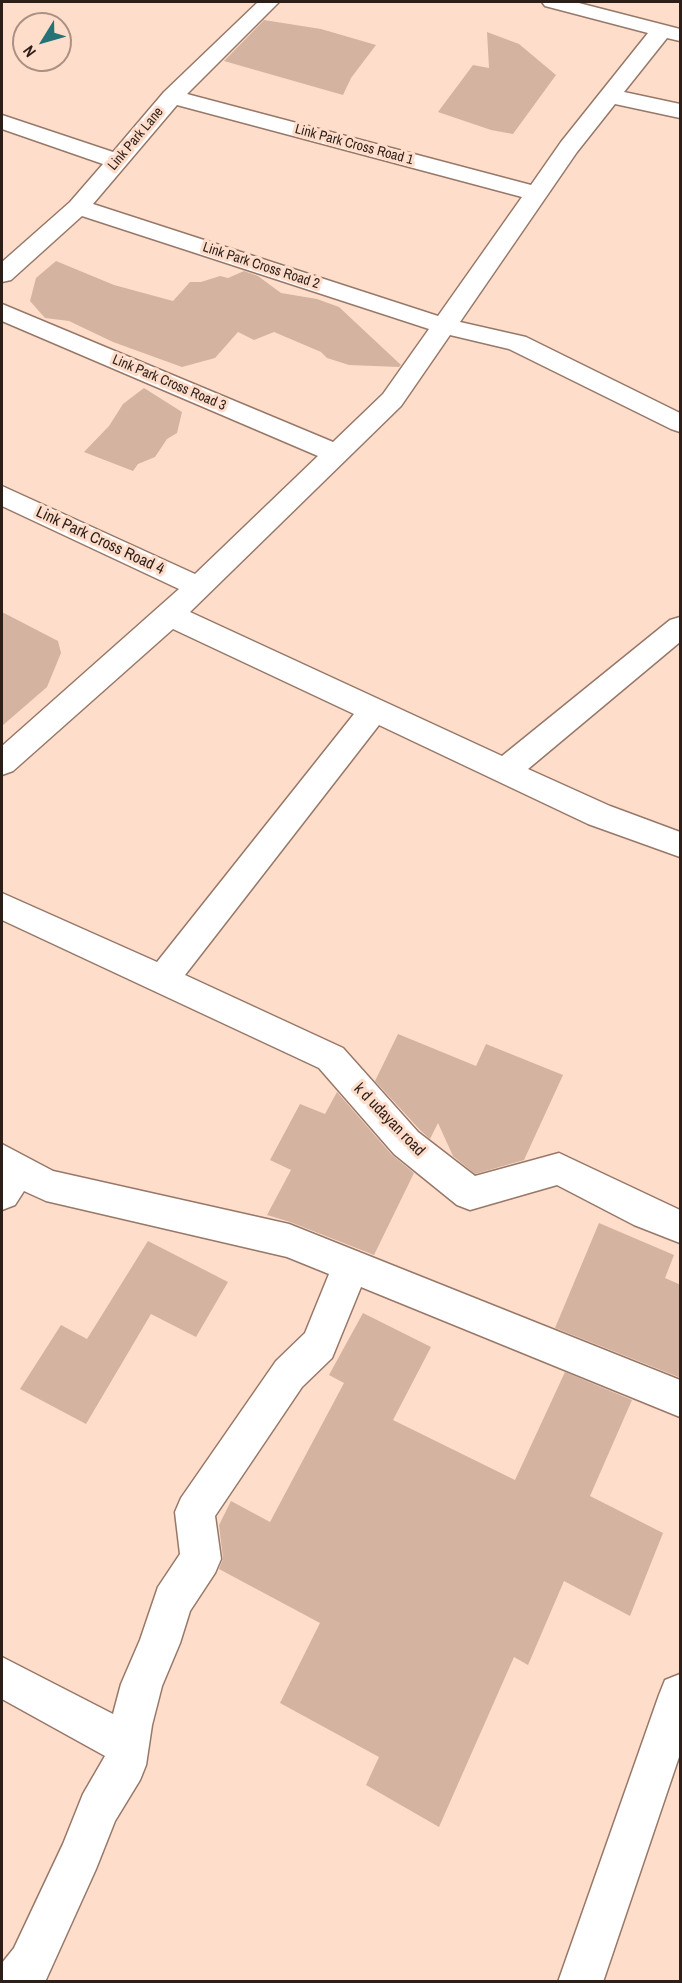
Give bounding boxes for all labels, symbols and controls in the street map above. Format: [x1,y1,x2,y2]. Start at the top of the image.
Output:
north arrow [12,12,72,72]
text: N [18,41,41,62]
street label: Link Park Lane [105,104,167,174]
street label: Link Park Cross Road 1 [293,121,415,169]
street label: Link Park Cross Road 2 [200,239,322,293]
street label: Link Park Cross Road 3 [110,351,228,415]
street label: Link Park Cross Road 4 [33,503,167,579]
street label: k d udayan road [349,1079,429,1161]

